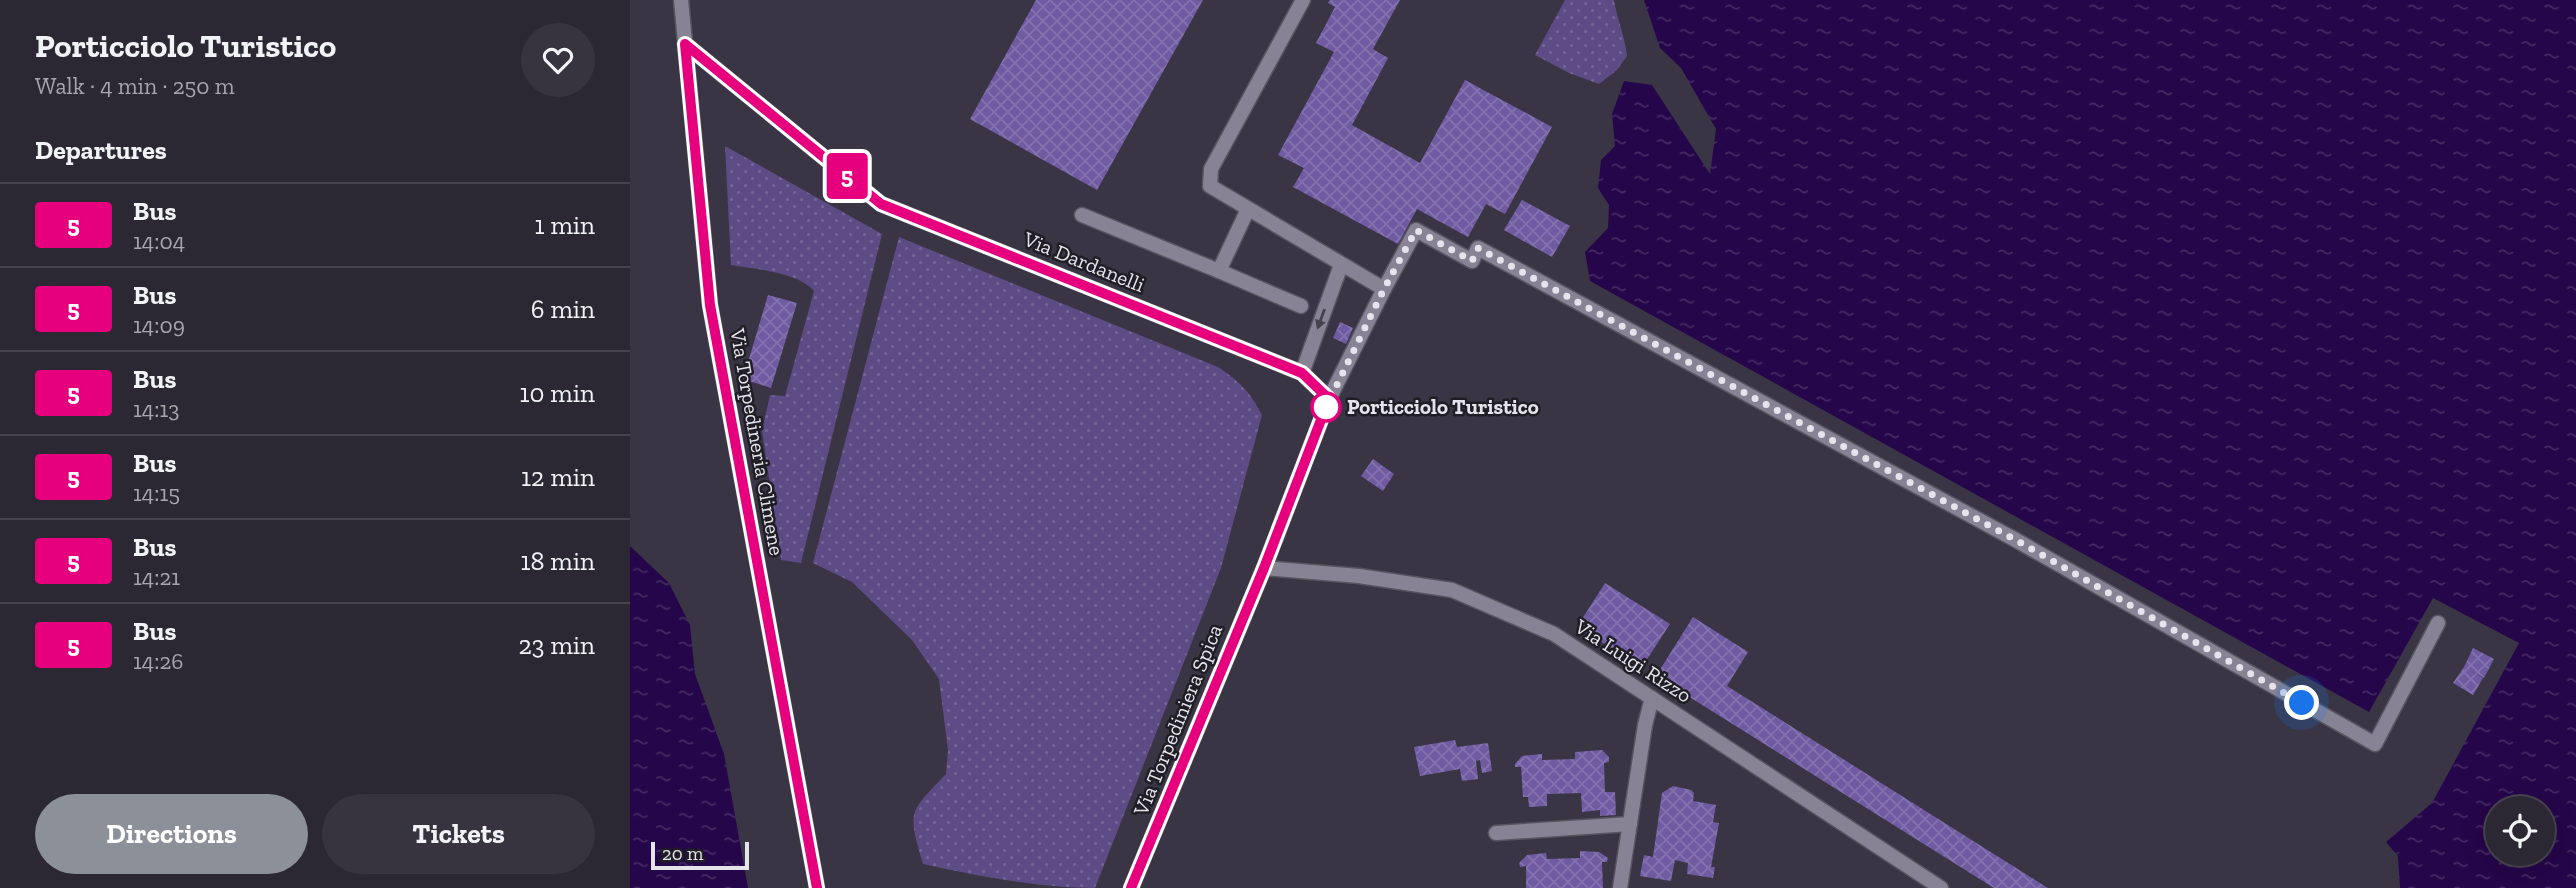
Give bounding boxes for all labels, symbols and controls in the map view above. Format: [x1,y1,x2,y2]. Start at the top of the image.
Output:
button: heart [521,23,595,97]
text: Porticciolo Turistico [35,26,336,65]
text: Walk · 4 min · 250 m [35,72,235,100]
text: Departures [35,134,167,166]
line badge: 5 [824,153,870,199]
text: 5 [841,161,853,190]
text: Bus [133,195,176,227]
text: 1 min [534,209,595,241]
text: 5 [67,210,80,239]
street label: Via Dardanelli [1019,226,1148,297]
text: 14:04 [133,227,185,255]
text: Bus [133,279,176,311]
text: 6 min [531,293,595,325]
text: 5 [67,294,80,323]
one-way arrow [1315,309,1326,330]
text: 14:09 [133,311,185,339]
street label: Via Torpedineria Climene [725,325,790,558]
text: Bus [133,363,176,395]
text: 10 min [519,377,595,409]
text: 5 [67,378,80,407]
marker: Porticciolo Turistico [1311,392,1341,422]
place label: Porticciolo Turistico [1347,394,1539,419]
text: 14:13 [133,395,180,423]
text: Bus [133,447,176,479]
text: 12 min [521,461,595,493]
text: 5 [67,462,80,491]
text: 14:15 [133,479,180,507]
text: Bus [133,531,176,563]
text: 18 min [520,545,595,577]
text: 5 [67,546,80,575]
text: 14:21 [133,563,180,591]
street label: Via Luigi Rizzo [1569,613,1696,708]
text: Bus [133,615,176,647]
street label: Via Torpediniera Spica [1127,621,1227,820]
text: 23 min [518,629,595,661]
text: 5 [67,630,80,659]
text: 14:26 [133,647,183,675]
your location [2284,685,2319,720]
button: Directions [35,794,308,874]
button: Tickets [322,794,595,874]
map controls [2485,796,2555,866]
button: locate [2485,796,2555,866]
scale bar [651,839,749,871]
text: 20 m [662,842,703,865]

